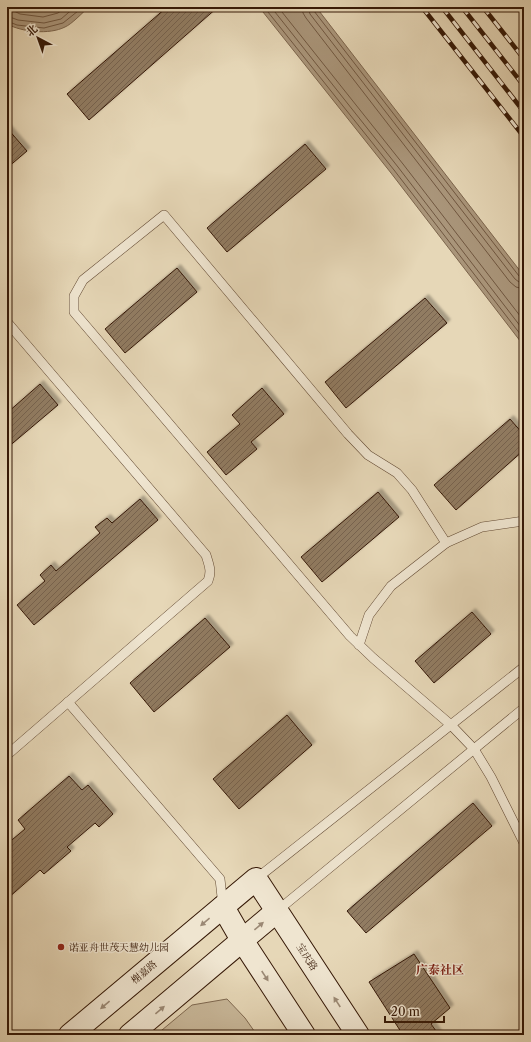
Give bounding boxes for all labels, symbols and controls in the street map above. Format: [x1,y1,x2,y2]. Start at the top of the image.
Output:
north arrow [18,18,58,58]
text: 北 [23,22,40,39]
one-way arrow [199,917,210,926]
one-way arrow [254,922,264,931]
place label: 诺亚舟世茂天慧幼儿园 [69,941,169,954]
street label: 宝庆路 [293,941,321,973]
marker: 诺亚舟世茂天慧幼儿园 [56,942,66,952]
street label: 榭嘉路 [128,957,160,987]
district label: 广泰社区 [416,962,464,977]
one-way arrow [261,970,269,981]
one-way arrow [333,997,341,1007]
scale bar [385,998,444,1024]
one-way arrow [100,1001,110,1010]
text: 20 m [391,1004,420,1019]
one-way arrow [154,1005,165,1014]

